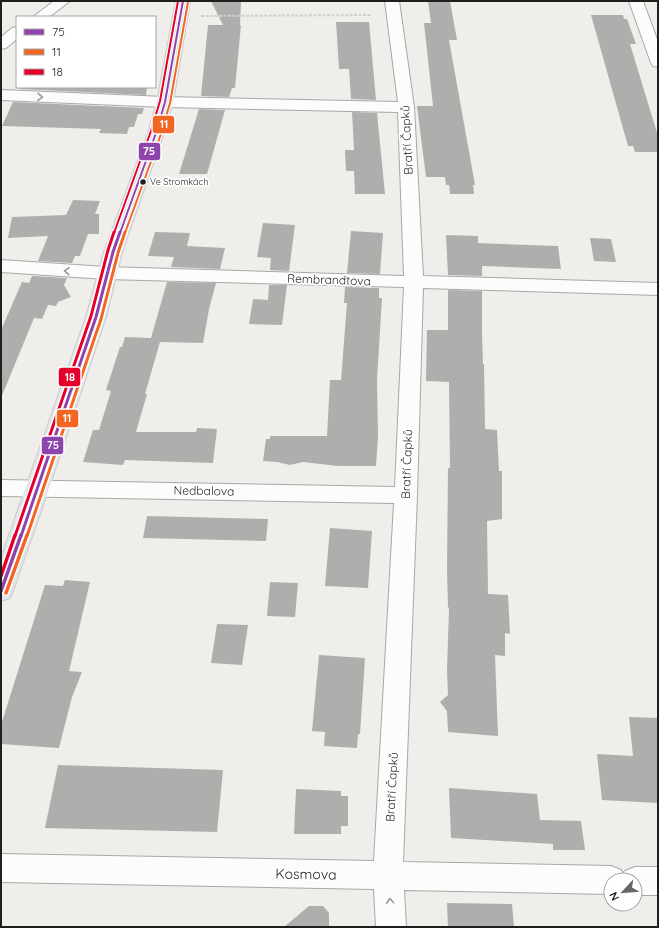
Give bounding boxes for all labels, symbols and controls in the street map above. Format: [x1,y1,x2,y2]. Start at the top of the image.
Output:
legend [16,16,156,88]
text: 75 [52,24,65,39]
text: 11 [52,44,61,59]
text: 18 [52,64,63,79]
one-way arrow [37,92,43,101]
street label: Bratří Čapků [397,105,416,175]
line badge: 11 [152,115,175,134]
text: 11 [160,117,168,131]
line badge: 75 [138,142,161,161]
text: 75 [143,144,155,158]
place label: Ve Stromkách [150,176,208,187]
marker: Ve Stromkách [138,177,148,187]
one-way arrow [64,266,70,275]
street label: Rembrandtova [287,271,371,288]
line badge: 18 [58,367,81,387]
text: 18 [65,370,75,384]
line badge: 11 [56,409,79,428]
text: 11 [63,411,71,425]
street label: Bratří Čapků [398,429,415,499]
line badge: 75 [41,436,64,455]
text: 75 [47,438,59,452]
street label: Nedbalova [173,482,235,499]
street label: Bratří Čapků [382,752,401,822]
street label: Kosmova [275,864,337,884]
north arrow [603,872,643,912]
text: N [606,890,622,903]
one-way arrow [385,898,394,904]

